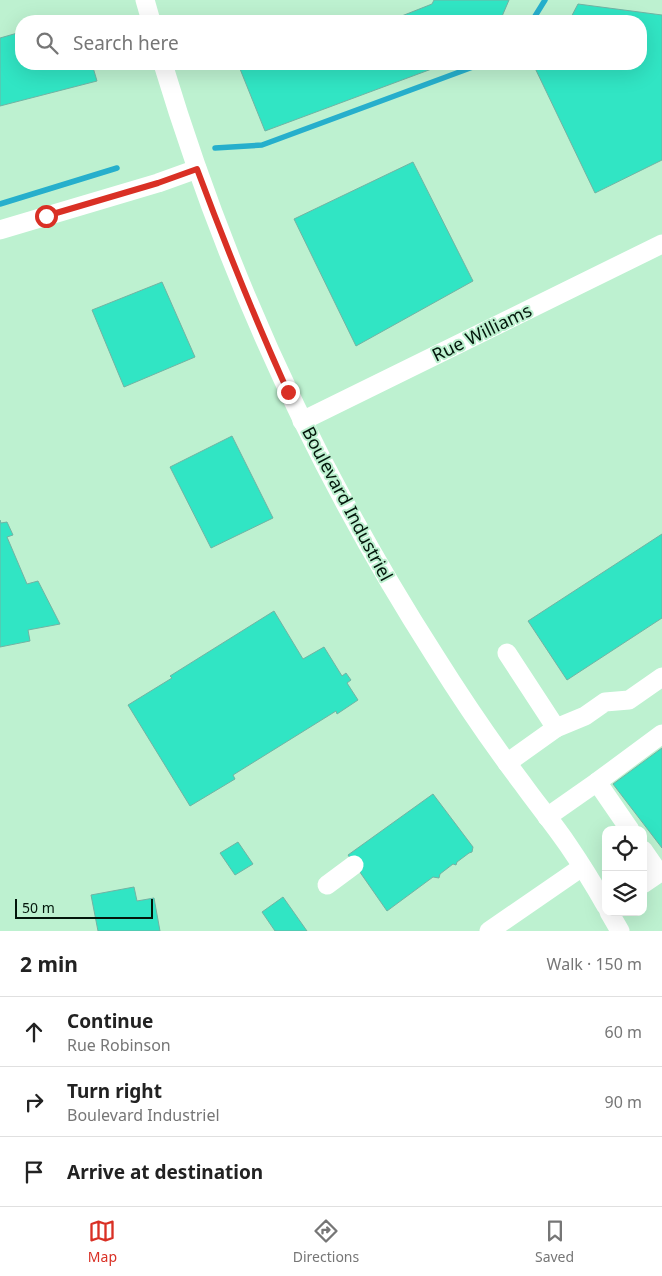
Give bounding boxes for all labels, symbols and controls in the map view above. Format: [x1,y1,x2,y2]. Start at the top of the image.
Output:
search box [15,15,647,70]
icon: search [33,29,61,57]
text: Search here [73,30,179,56]
route start [35,205,58,228]
street label: Rue Williams [428,298,535,367]
route end [277,381,300,404]
street label: Boulevard Industriel [297,422,399,585]
map controls [602,826,647,916]
button: locate [602,826,647,871]
button: layers [602,871,647,916]
scale bar [15,896,152,919]
text: 50 m [22,898,55,917]
text: 2 min [20,950,78,978]
text: Walk · 150 m [547,953,642,975]
text: Continue [67,1008,153,1034]
icon: ahead [20,1018,48,1046]
text: 60 m [605,1021,642,1043]
text: Rue Robinson [67,1034,171,1056]
text: Turn right [67,1078,162,1104]
icon: right [20,1088,48,1116]
text: 90 m [605,1091,642,1113]
text: Boulevard Industriel [67,1104,220,1126]
icon: arrive [20,1158,48,1186]
text: Arrive at destination [67,1159,263,1185]
tab: Map [88,1217,117,1266]
tab: Directions [293,1217,359,1266]
tab: Saved [535,1217,574,1266]

